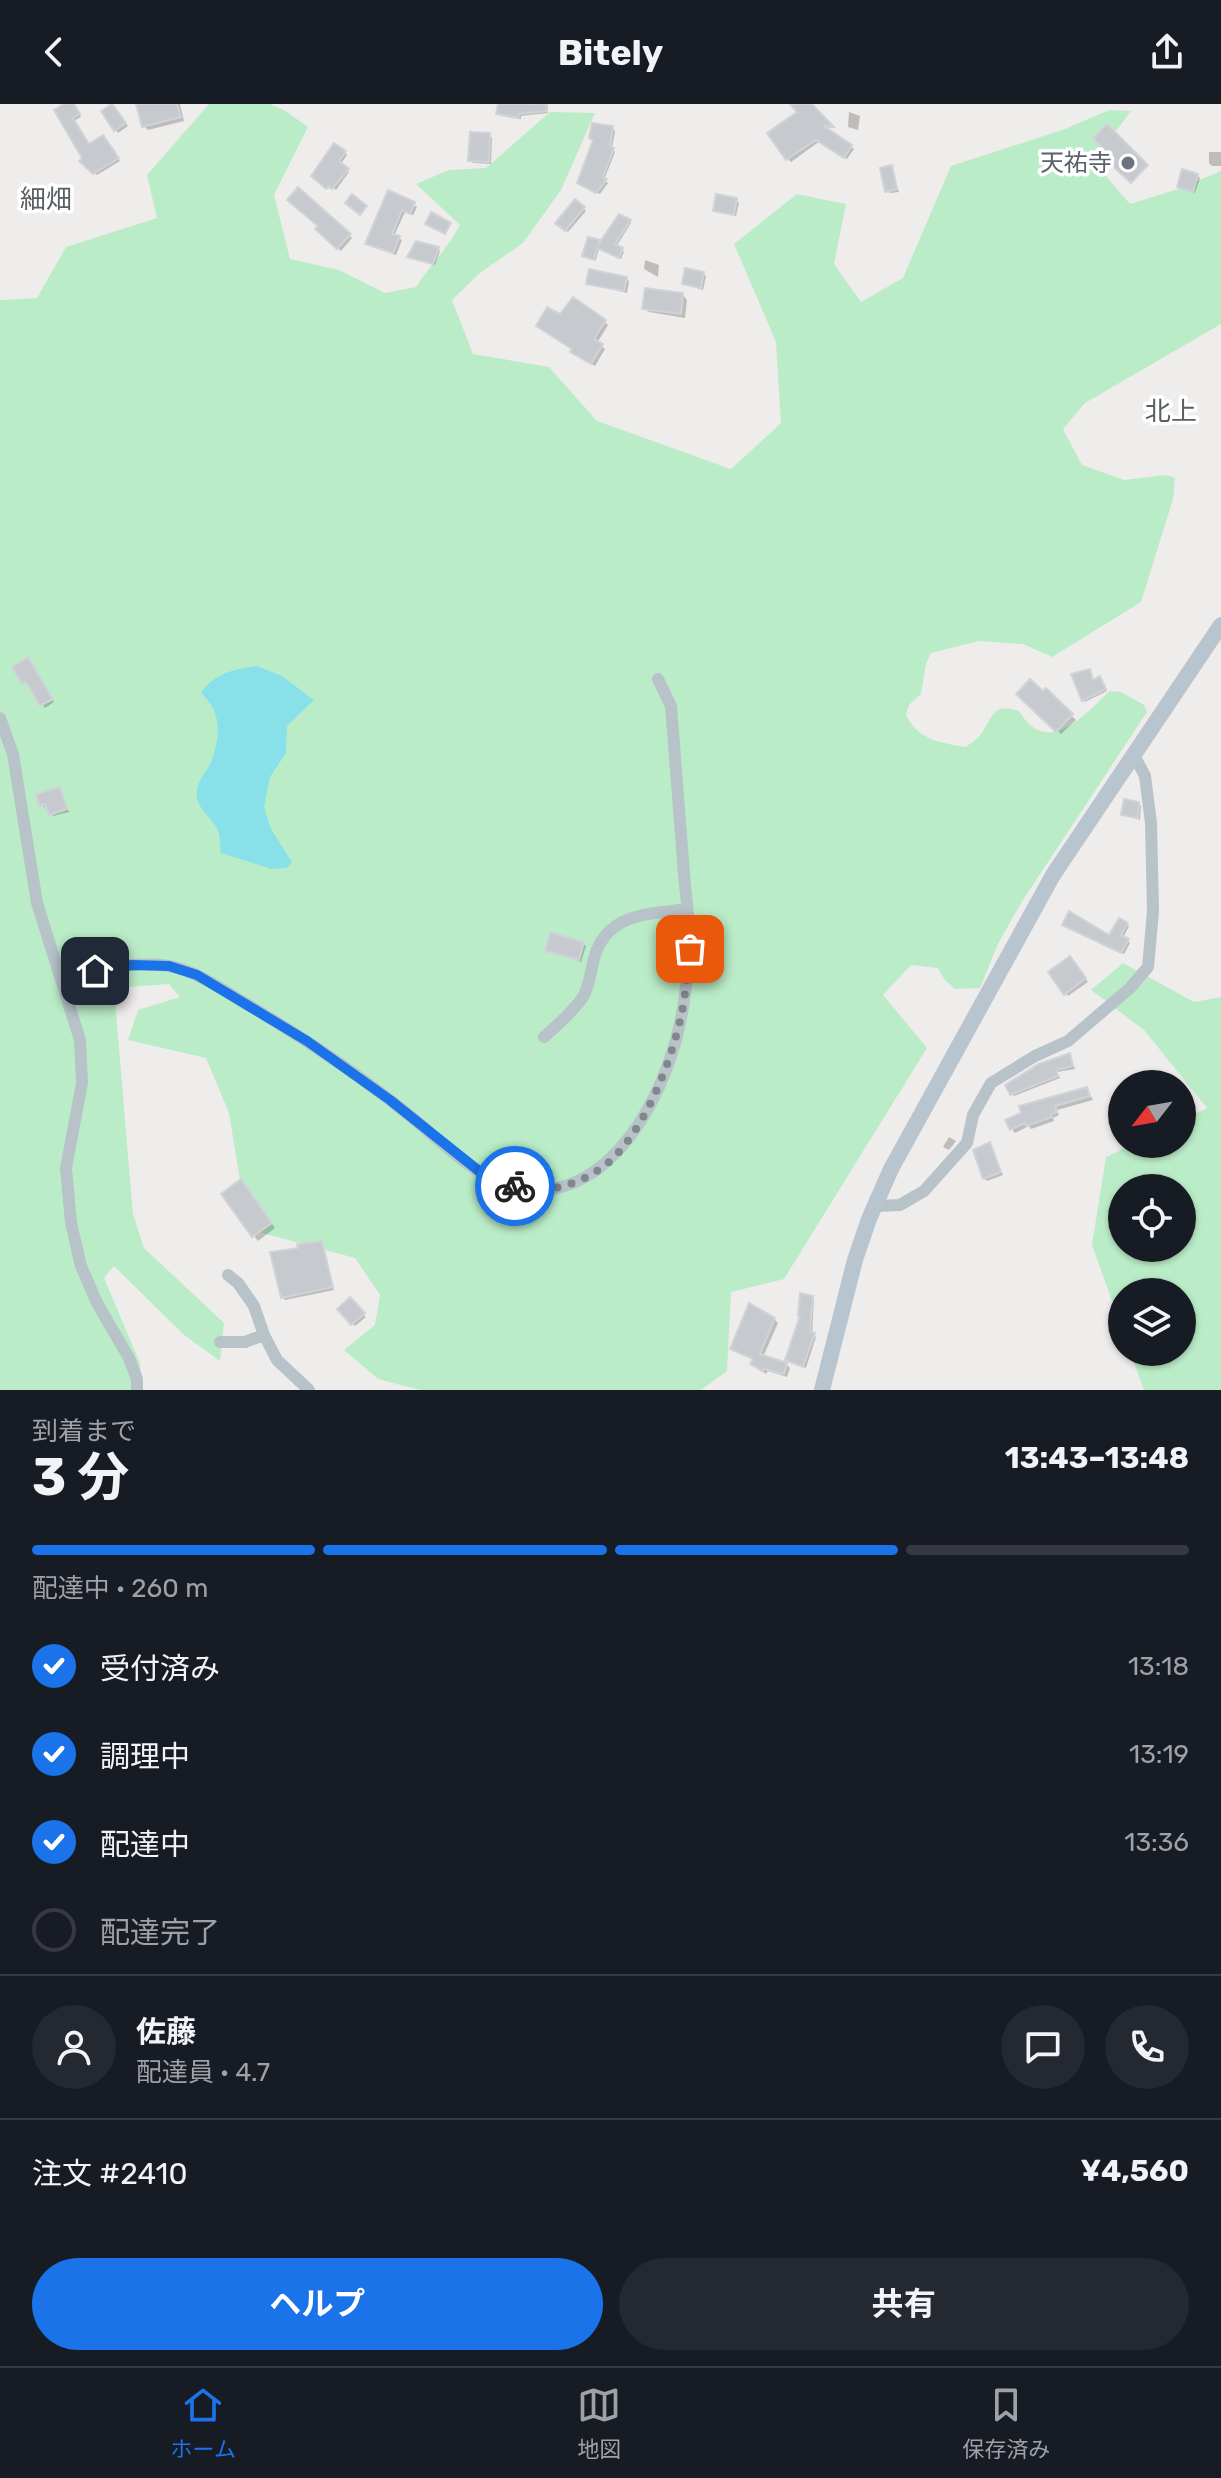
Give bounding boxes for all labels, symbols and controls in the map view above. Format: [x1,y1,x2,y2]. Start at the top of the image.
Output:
icon: back [32,30,76,74]
icon: share [1145,30,1189,74]
text: Bitely [558,31,663,74]
place label: 天祐寺 [1040,149,1112,177]
marker: 天祐寺 [1119,154,1137,172]
district label: 細畑 [20,184,72,215]
district label: 北上 [1145,396,1197,427]
pin [656,915,724,983]
icon: bag [668,927,712,971]
pin [61,937,129,1005]
icon: home [73,949,117,993]
north arrow [1108,1070,1196,1158]
map controls [1108,1070,1196,1366]
courier [475,1146,555,1226]
icon: bike [493,1164,537,1208]
button: locate [1108,1174,1196,1262]
button: layers [1108,1278,1196,1366]
text: 到着まで [32,1416,136,1447]
text: 13:43–13:48 [1005,1440,1189,1476]
text: 3 分 [32,1446,129,1508]
text: 配達中 · 260 m [32,1573,208,1604]
icon: check [32,1644,76,1688]
text: 受付済み [100,1651,220,1687]
text: 13:18 [1128,1651,1189,1682]
icon: check [32,1732,76,1776]
text: 調理中 [100,1739,190,1775]
text: 13:19 [1129,1739,1189,1770]
icon: check [32,1820,76,1864]
text: 配達中 [100,1827,190,1863]
text: 13:36 [1124,1827,1189,1858]
text: 配達完了 [100,1915,220,1951]
button: person [32,2005,116,2089]
button: chat [1001,2005,1085,2089]
button: phone [1105,2005,1189,2089]
text: 佐藤 [136,2014,196,2050]
text: 配達員 · 4.7 [136,2057,270,2088]
text: ¥4,560 [1080,2153,1189,2189]
text: 注文 #2410 [32,2156,188,2192]
button: ヘルプ [32,2258,603,2350]
button: 共有 [619,2258,1189,2350]
tab: ホーム [171,2383,236,2463]
tab: 地図 [577,2383,621,2463]
tab: 保存済み [962,2383,1050,2463]

